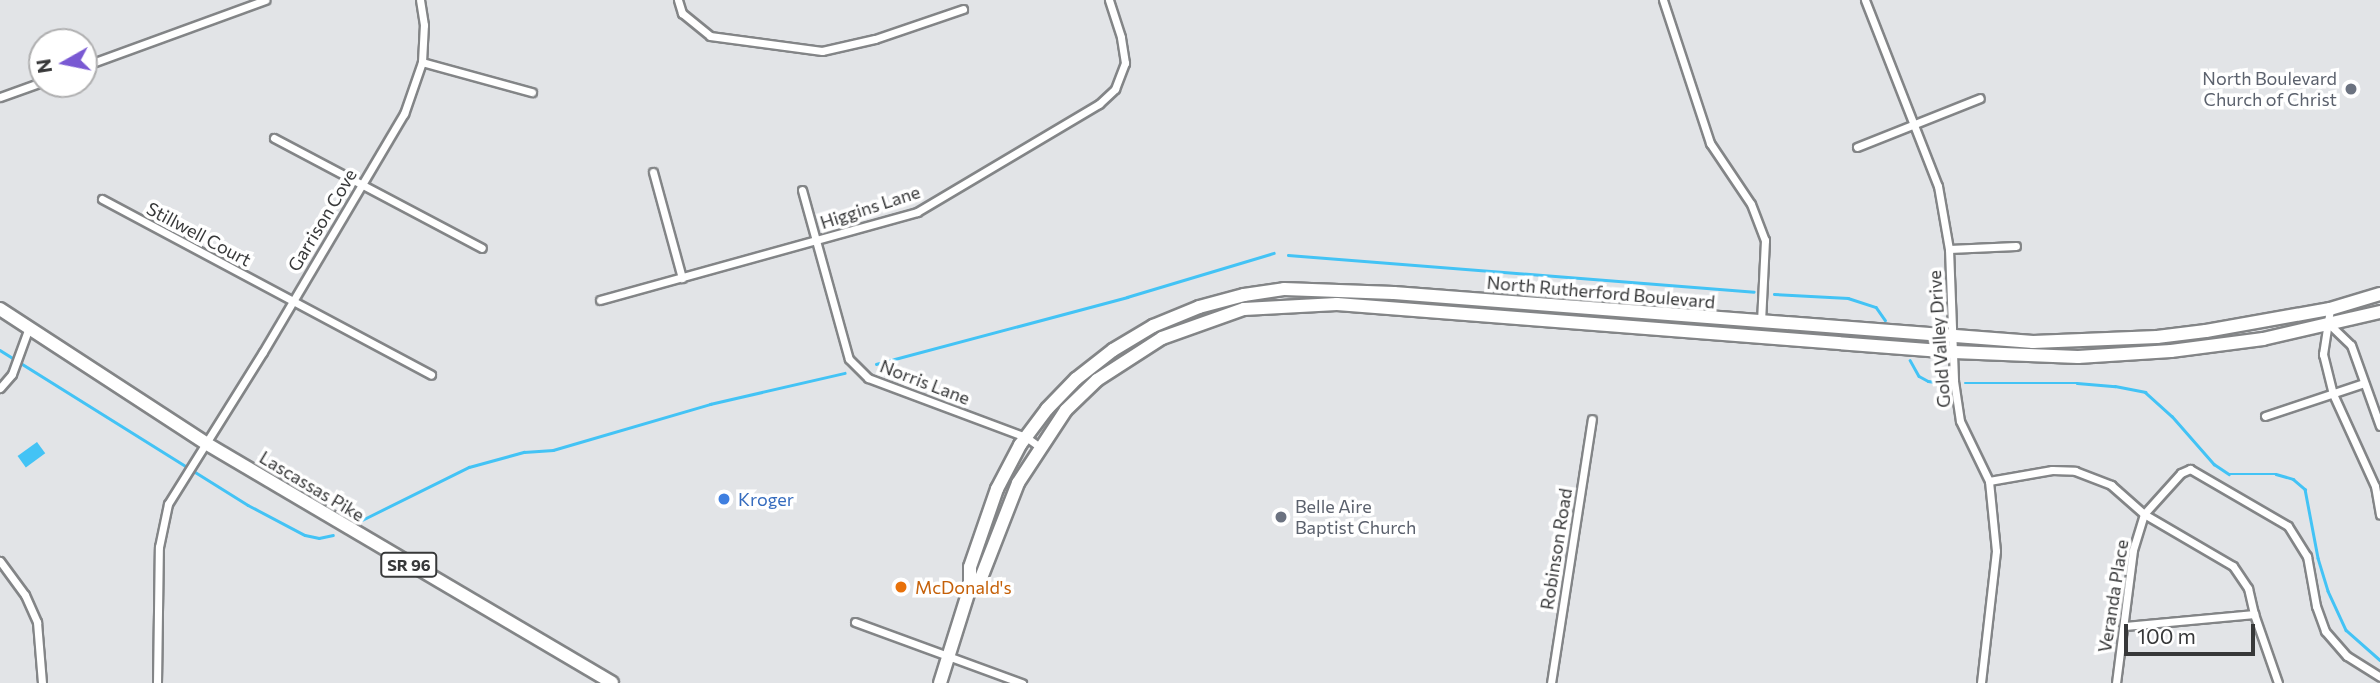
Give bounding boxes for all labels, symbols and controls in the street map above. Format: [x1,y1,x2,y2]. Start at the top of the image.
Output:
north arrow [28,28,98,98]
text: N [31,57,56,75]
place label: North Boulevard Church of Christ [2202,68,2337,110]
marker: North Boulevard Church of Christ [2343,81,2359,97]
street label: Garrison Cove [283,165,361,275]
street label: Higgins Lane [817,181,923,233]
street label: Stillwell Court [143,197,255,271]
street label: Gold Valley Drive [1923,269,1955,409]
street label: North Rutherford Boulevard [1486,271,1716,313]
street label: Norris Lane [877,355,973,409]
street label: Lascassas Pike [256,446,368,526]
street label: Robinson Road [1536,487,1576,611]
place label: Kroger [738,488,794,510]
marker: Kroger [716,491,732,507]
place label: Belle Aire Baptist Church [1295,496,1416,538]
marker: Belle Aire Baptist Church [1273,509,1289,525]
street label: Veranda Place [2093,538,2133,654]
road number: SR 96 [379,552,439,578]
place label: McDonald's [915,576,1012,598]
marker: McDonald's [893,579,909,595]
scale bar [2128,610,2259,654]
text: 100 m [2137,623,2196,648]

